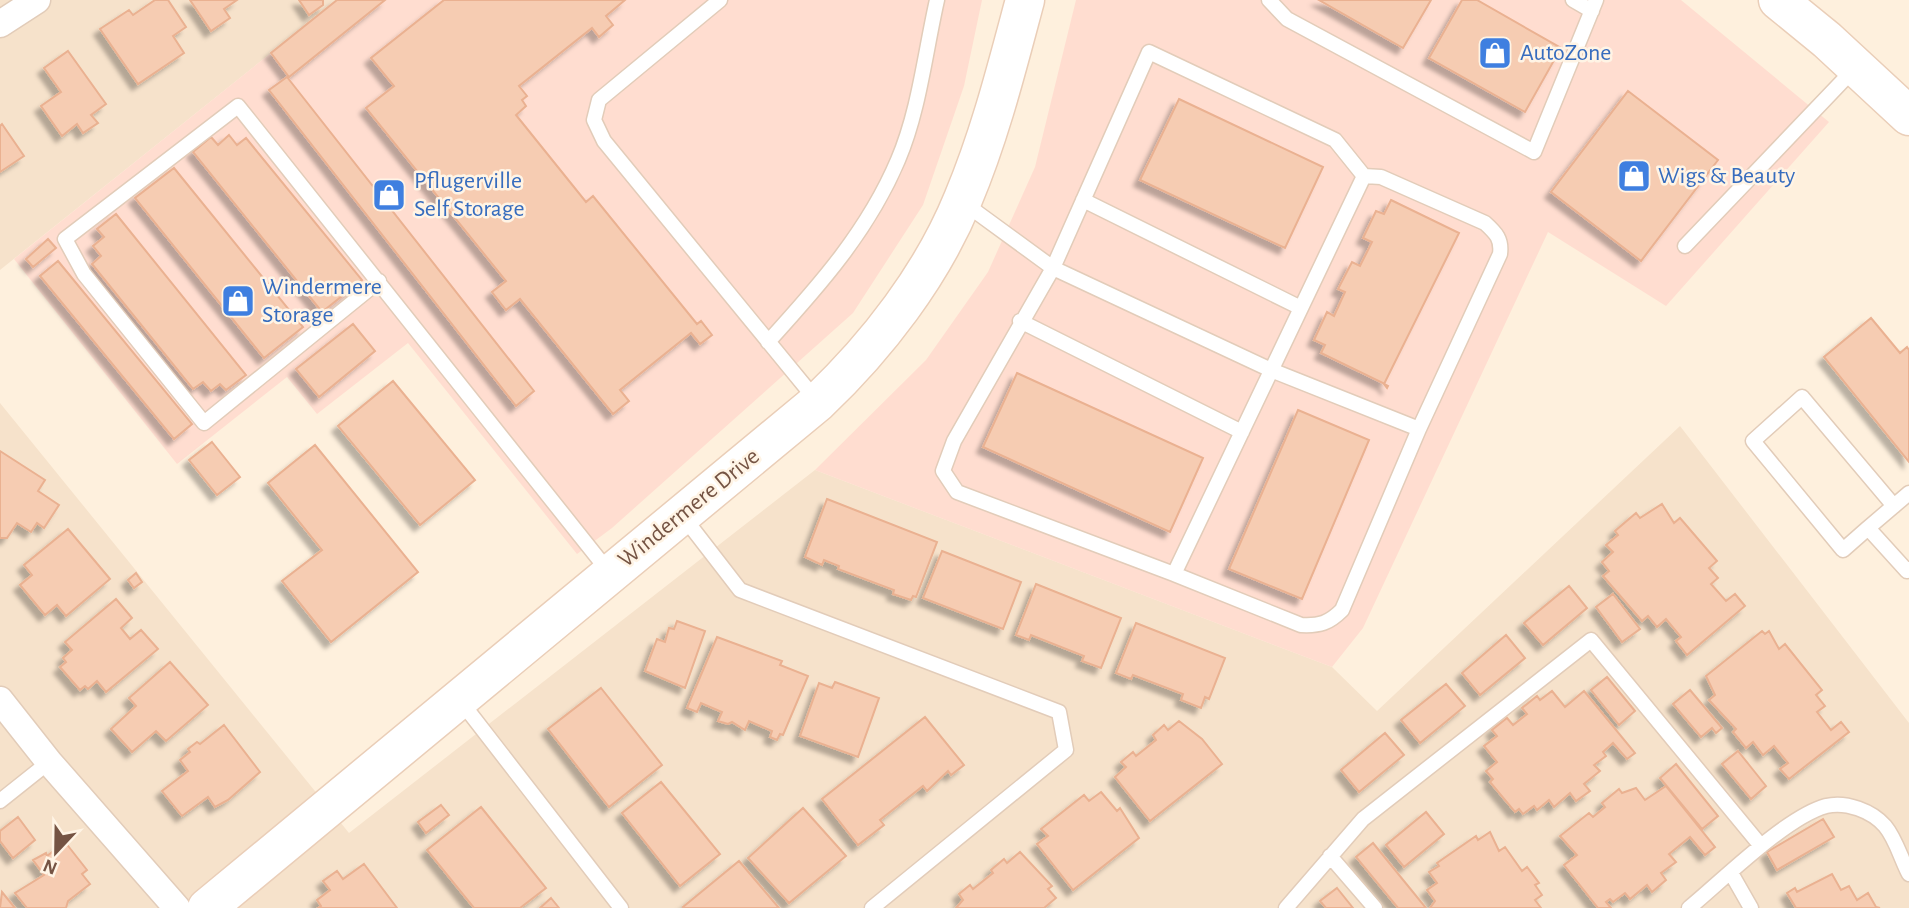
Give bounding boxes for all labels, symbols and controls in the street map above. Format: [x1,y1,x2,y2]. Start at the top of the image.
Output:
shop icon: AutoZone [1476,34,1514,72]
place label: AutoZone [1520,41,1611,65]
shop icon: Wigs & Beauty [1615,157,1653,195]
place label: Wigs & Beauty [1658,164,1795,188]
place label: Pflugerville Self Storage [414,169,525,221]
shop icon: Pflugerville Self Storage [370,176,408,214]
place label: Windermere Storage [262,275,382,327]
shop icon: Windermere Storage [219,282,257,320]
street label: Windermere Drive [614,444,764,572]
north arrow [21,817,91,887]
text: N [41,855,60,878]

